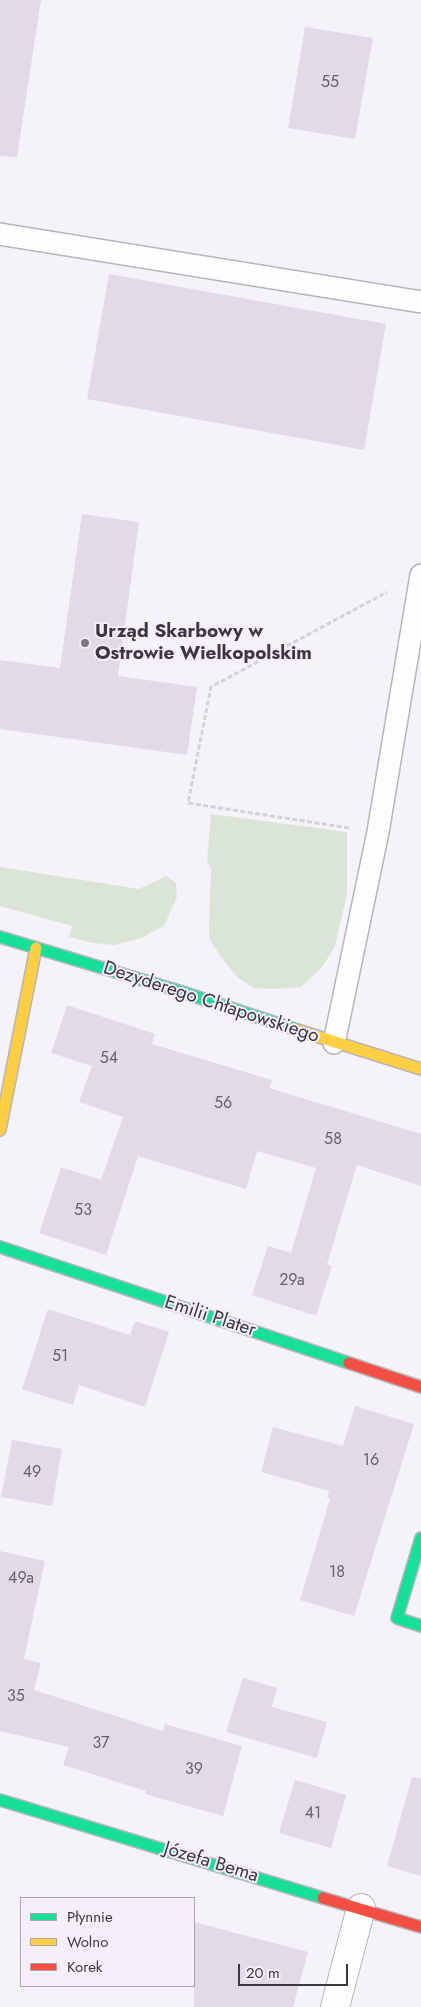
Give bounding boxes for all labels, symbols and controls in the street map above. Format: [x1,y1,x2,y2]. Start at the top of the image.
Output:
house number: 55 [321,73,339,93]
place label: Urząd Skarbowy w Ostrowie Wielkopolskim [95,621,312,665]
marker: Urząd Skarbowy w Ostrowie Wielkopolskim [79,637,91,649]
street label: Dezyderego Chłapowskiego [100,957,322,1049]
house number: 54 [100,1049,118,1069]
house number: 56 [214,1094,232,1114]
house number: 58 [324,1130,342,1150]
house number: 53 [74,1201,92,1221]
house number: 29a [279,1271,305,1291]
street label: Emilii Plater [161,1291,259,1343]
house number: 51 [52,1347,68,1367]
house number: 16 [363,1451,379,1471]
house number: 49 [23,1463,41,1483]
house number: 18 [329,1563,345,1583]
house number: 49a [8,1569,34,1589]
house number: 35 [7,1687,25,1707]
house number: 37 [93,1734,109,1754]
house number: 39 [185,1760,203,1780]
house number: 41 [305,1804,321,1824]
street label: Józefa Bema [161,1838,261,1888]
legend [20,1897,195,1987]
text: Płynnie [67,1906,113,1928]
text: Wolno [67,1931,108,1953]
scale bar [241,1954,351,1986]
text: Korek [67,1956,102,1978]
text: 20 m [246,1962,280,1984]

